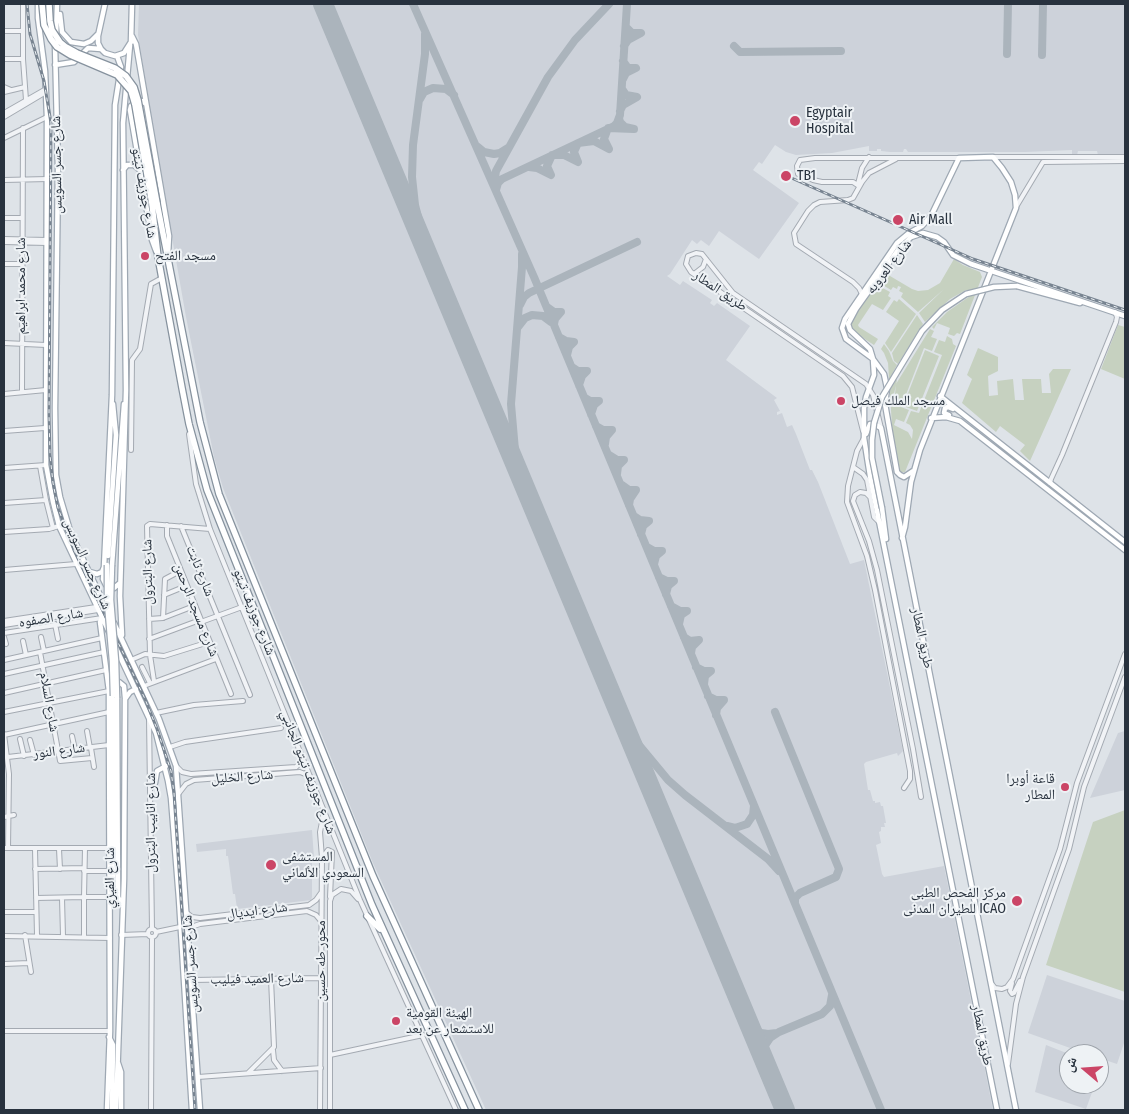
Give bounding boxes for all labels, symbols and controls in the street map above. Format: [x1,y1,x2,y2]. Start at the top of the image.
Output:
place label: Egyptair Hospital [806,105,854,138]
marker: Egyptair Hospital [788,114,802,128]
street label: شارع جسر السويس [48,116,66,214]
street label: شارع جوزيف تيتو [128,146,160,240]
place label: TB1 [797,168,816,184]
marker: TB1 [779,169,793,183]
place label: Air Mall [909,212,952,228]
marker: Air Mall [891,213,905,227]
street label: شارع العروبه [863,236,915,298]
street label: شارع محمد ابراهيم [13,237,29,335]
place label: مسجد الفتح [155,248,216,264]
marker: مسجد الفتح [139,250,151,262]
street label: طريق المطار [690,267,750,315]
place label: مسجد الملك فيصل [851,393,945,409]
marker: مسجد الملك فيصل [835,395,847,407]
street label: شارع جسر السويس [59,516,115,612]
street label: شارع البترول [139,539,157,605]
street label: شارع ثابت [182,543,218,599]
street label: شارع مسجد الرحمن [170,561,222,659]
street label: شارع جوزيف تيتو [229,566,279,658]
street label: شارع الصفوه [18,605,84,631]
street label: طريق المطار [907,606,937,670]
street label: شارع السلام [35,671,63,733]
street label: شارع جوزيف تيتو الجانبي [277,707,339,837]
street label: شارع النور [32,739,86,763]
street label: شارع الخليل [210,766,274,788]
place label: قاعة أوبرا المطار [1006,771,1055,804]
street label: شارع انابيب البترول [143,773,159,873]
marker: قاعة أوبرا المطار [1059,781,1071,793]
street label: شارع الفيزي [102,848,118,908]
place label: المستشفى السعودي الألماني [282,849,364,882]
marker: المستشفى السعودي الألماني [264,858,278,872]
place label: مركز الفحص الطبى للطيران المدنى ICAO [903,885,1006,918]
marker: مركز الفحص الطبى للطيران المدنى ICAO [1010,894,1024,908]
street label: شارع ايديال [226,899,288,923]
street label: شارع جسر السويس [179,914,203,1014]
street label: محور طه حسين [313,920,329,1002]
street label: شارع العميد فيليب [210,970,304,988]
street label: طريق المطار [968,1003,996,1067]
place label: الهيئة القومية للاستشعار عن بعد [406,1005,494,1038]
marker: الهيئة القومية للاستشعار عن بعد [390,1015,402,1027]
north arrow [1059,1044,1109,1094]
text: ش [1060,1055,1081,1074]

